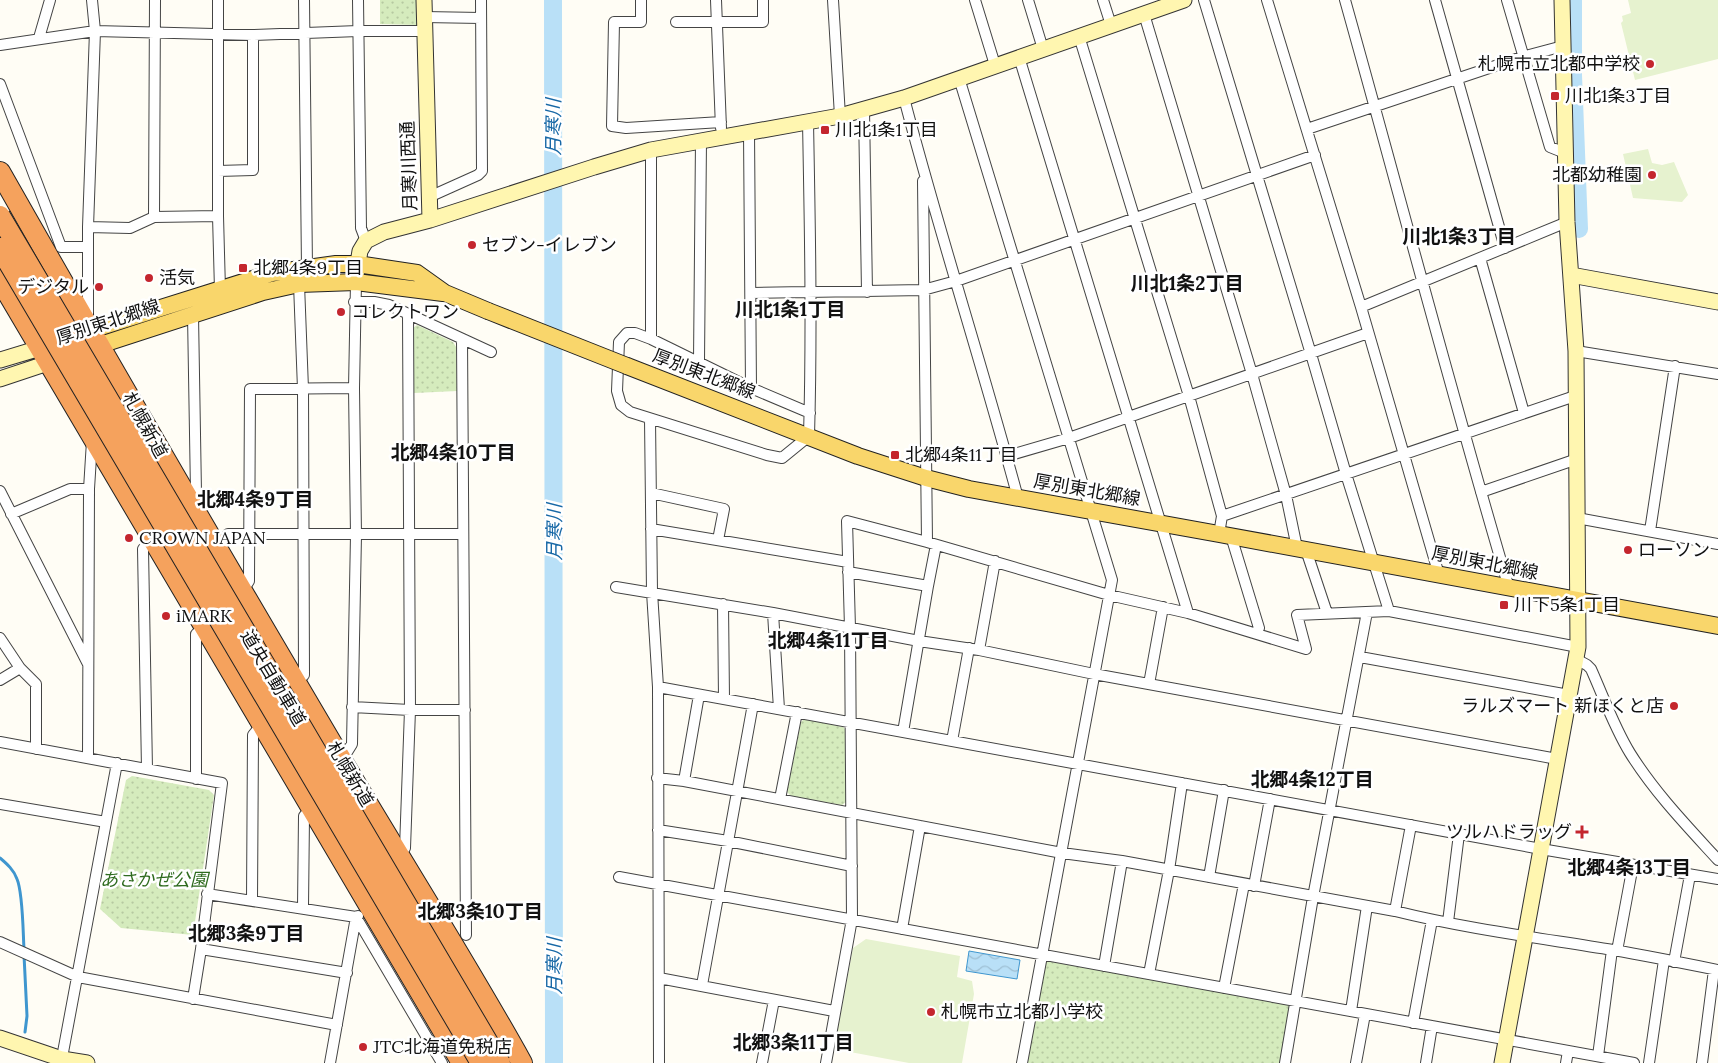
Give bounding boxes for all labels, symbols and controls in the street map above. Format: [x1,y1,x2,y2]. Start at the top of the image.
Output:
place label: 札幌市立北都中学校 [1478,52,1640,75]
marker: 札幌市立北都中学校 [1644,58,1656,70]
place label: 川北1条3丁目 [1565,84,1672,107]
marker: 川北1条3丁目 [1549,90,1561,102]
water label: 月寒川 [541,97,565,156]
place label: 川北1条1丁目 [835,118,938,141]
street label: 月寒川西通 [395,121,422,211]
marker: 川北1条1丁目 [819,124,831,136]
place label: 北都幼稚園 [1552,163,1642,186]
marker: 北都幼稚園 [1646,169,1658,181]
district label: 川北1条3丁目 [1402,224,1516,248]
place label: セブン-イレブン [482,233,617,256]
marker: セブン-イレブン [466,239,478,251]
place label: 北郷4条9丁目 [253,256,363,279]
marker: 北郷4条9丁目 [237,262,249,274]
place label: 活気 [159,266,195,289]
district label: 川北1条2丁目 [1131,271,1243,295]
marker: 活気 [143,272,155,284]
place label: デジタル [17,275,89,298]
marker: デジタル [93,281,105,293]
street label: 厚別東北郷線 [53,294,163,349]
district label: 川北1条1丁目 [735,297,845,321]
place label: コレクトワン [351,300,459,323]
marker: コレクトワン [335,306,347,318]
street label: 厚別東北郷線 [650,343,759,404]
street label: 札幌新道 [118,388,173,462]
district label: 北郷4条10丁目 [390,440,516,464]
place label: 北郷4条11丁目 [905,443,1018,466]
marker: 北郷4条11丁目 [889,449,901,461]
street label: 厚別東北郷線 [1032,469,1142,510]
district label: 北郷4条9丁目 [197,487,313,511]
water label: 月寒川 [542,502,566,561]
place label: CROWN JAPAN [139,526,266,549]
marker: CROWN JAPAN [123,532,135,544]
place label: ローソン [1638,538,1710,561]
street label: 厚別東北郷線 [1430,541,1540,584]
marker: ローソン [1622,544,1634,556]
place label: 川下5条1丁目 [1514,593,1620,616]
marker: 川下5条1丁目 [1498,599,1510,611]
place label: iMARK [176,604,233,627]
marker: iMARK [160,610,172,622]
street label: 道央自動車道 [236,626,311,730]
district label: 北郷4条11丁目 [768,628,888,652]
place label: ラルズマート 新ほくと店 [1461,694,1664,717]
marker: ラルズマート 新ほくと店 [1668,700,1680,712]
street label: 札幌新道 [322,737,379,811]
district label: 北郷4条12丁目 [1250,767,1374,791]
place label: ツルハドラッグ [1446,820,1572,843]
marker: ツルハドラッグ [1576,826,1588,838]
district label: 北郷4条13丁目 [1567,855,1691,879]
park label: あさかぜ公園 [100,868,211,891]
district label: 北郷3条10丁目 [417,899,543,923]
district label: 北郷3条9丁目 [188,921,304,945]
water label: 月寒川 [542,936,566,995]
place label: 札幌市立北都小学校 [941,1000,1103,1023]
marker: 札幌市立北都小学校 [925,1006,937,1018]
district label: 北郷3条11丁目 [732,1030,854,1054]
place label: JTC北海道免税店 [372,1035,512,1058]
marker: JTC北海道免税店 [357,1041,369,1053]

